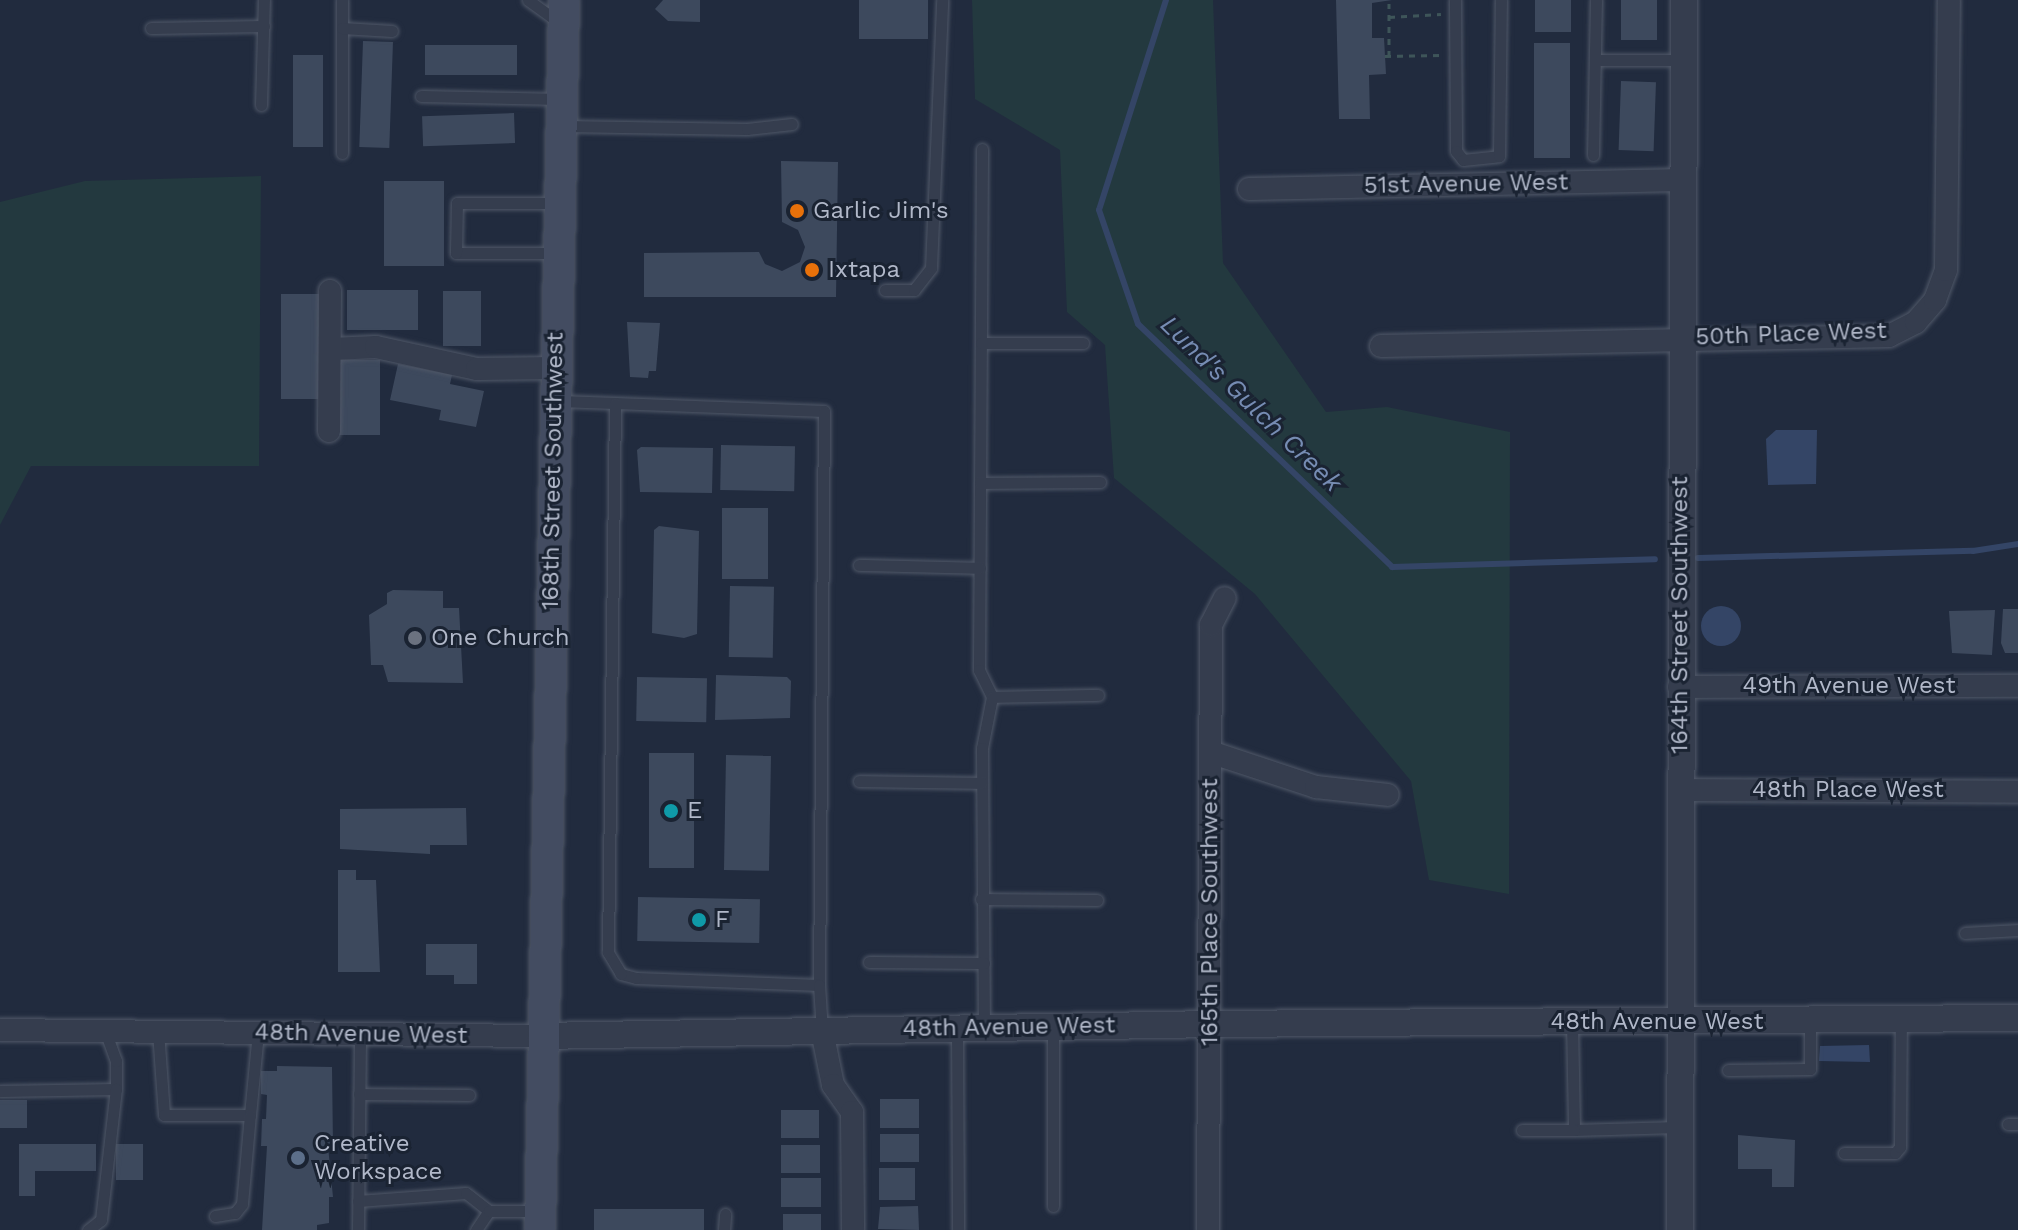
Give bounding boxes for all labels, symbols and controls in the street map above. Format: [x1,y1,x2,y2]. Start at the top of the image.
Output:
street label: 51st Avenue West [1363,168,1569,200]
place label: Garlic Jim's [813,197,949,225]
marker: Garlic Jim's [788,202,806,220]
place label: Ixtapa [828,256,900,284]
marker: Ixtapa [803,261,821,279]
water label: Lund's Gulch Creek [1154,309,1348,499]
street label: 50th Place West [1695,316,1887,352]
street label: 168th Street Southwest [536,332,570,610]
street label: 164th Street Southwest [1666,476,1694,754]
place label: One Church [431,624,570,652]
marker: One Church [406,629,424,647]
street label: 49th Avenue West [1742,672,1956,700]
street label: 48th Place West [1752,776,1944,804]
street label: 165th Place Southwest [1196,778,1224,1046]
place label: E [687,797,702,825]
marker: E [662,802,680,820]
place label: F [715,906,730,934]
marker: F [690,911,708,929]
street label: 48th Avenue West [1550,1008,1764,1036]
street label: 48th Avenue West [902,1011,1116,1043]
street label: 48th Avenue West [254,1018,468,1050]
place label: Creative Workspace [314,1130,442,1186]
marker: Creative Workspace [289,1149,307,1167]

